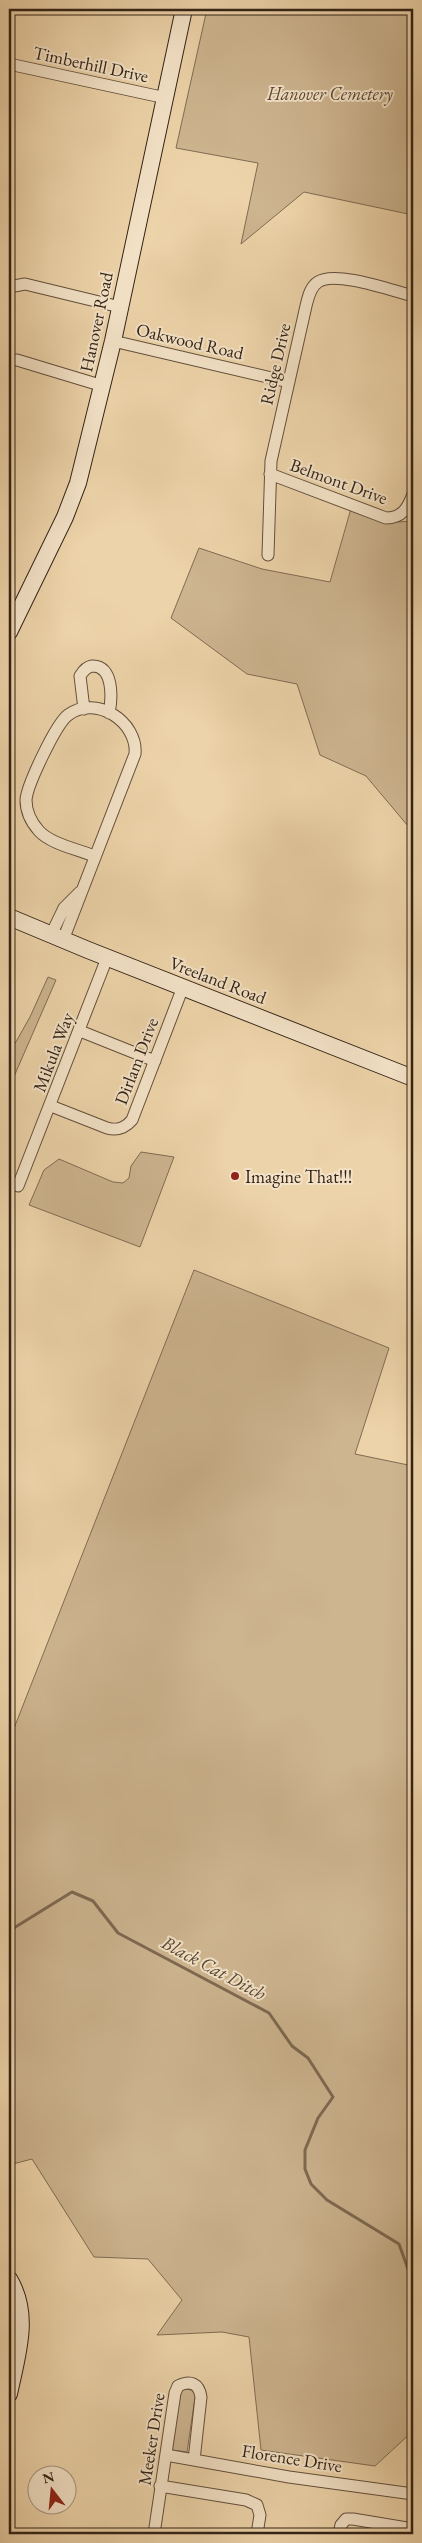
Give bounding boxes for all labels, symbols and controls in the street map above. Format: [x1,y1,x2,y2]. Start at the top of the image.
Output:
street label: Timberhill Drive [31,41,151,87]
park label: Hanover Cemetery [266,82,394,106]
street label: Hanover Road [74,269,118,374]
street label: Oakwood Road [134,317,247,365]
street label: Ridge Drive [254,321,296,407]
street label: Belmont Drive [287,453,391,509]
street label: Vreeland Road [166,951,270,1009]
street label: Mikula Way [27,1009,79,1095]
street label: Dirlam Drive [109,1014,163,1108]
place label: Imagine That!!! [245,1165,352,1188]
marker: Imagine That!!! [229,1170,241,1182]
water label: Black Cat Ditch [157,1930,270,2006]
street label: Meeker Drive [132,2391,170,2487]
street label: Florence Drive [240,2439,344,2477]
north arrow [28,2466,78,2516]
text: N [40,2467,57,2488]

